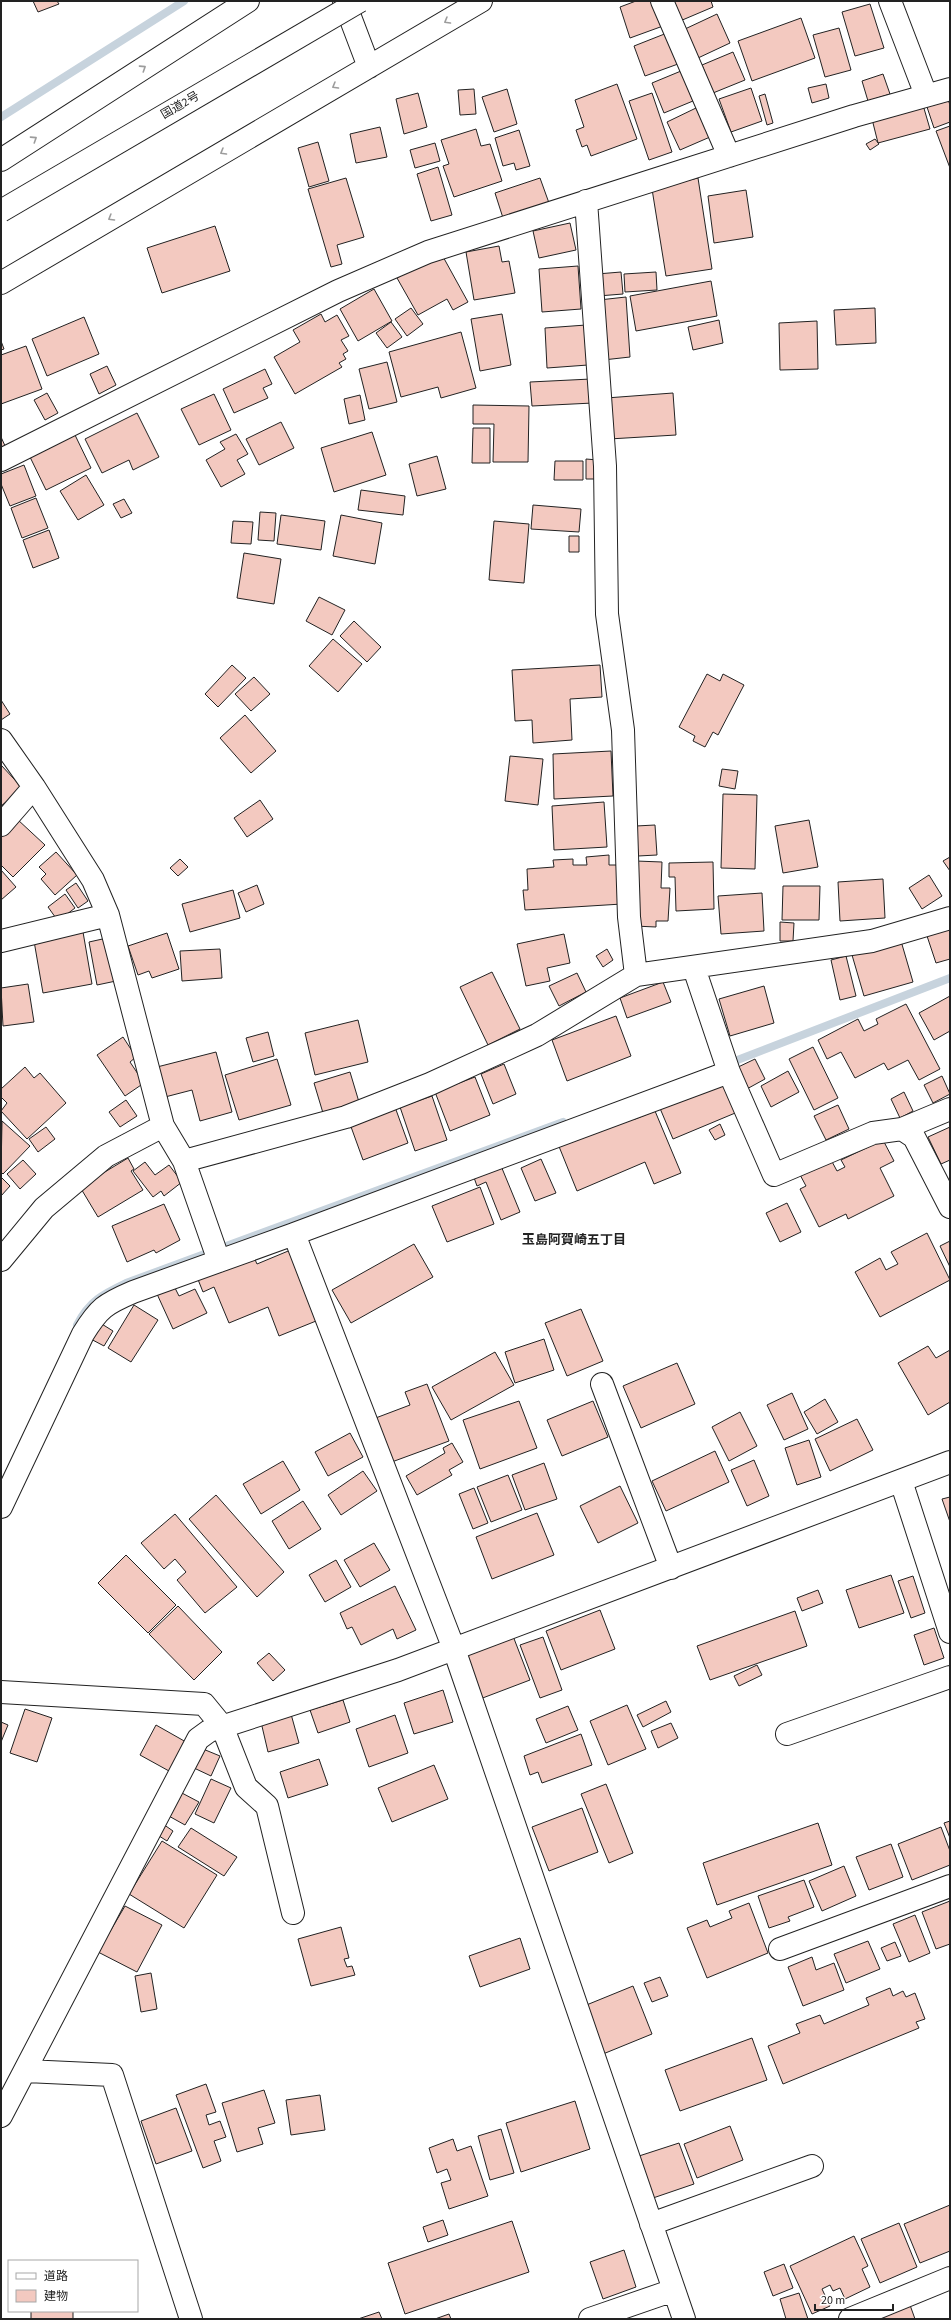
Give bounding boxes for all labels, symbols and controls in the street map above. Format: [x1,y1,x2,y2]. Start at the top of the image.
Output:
one-way arrow [444,16,451,23]
one-way arrow [139,66,146,73]
one-way arrow [332,82,339,89]
street label: 国道2号 [158,88,203,123]
one-way arrow [30,136,37,143]
one-way arrow [220,147,227,155]
one-way arrow [108,213,115,221]
district label: 玉島阿賀崎五丁目 [522,1231,626,1249]
legend [8,2260,138,2312]
text: 道路 [44,2268,68,2285]
scale bar [815,2286,893,2312]
text: 建物 [44,2288,68,2305]
text: 20 m [821,2292,845,2309]

